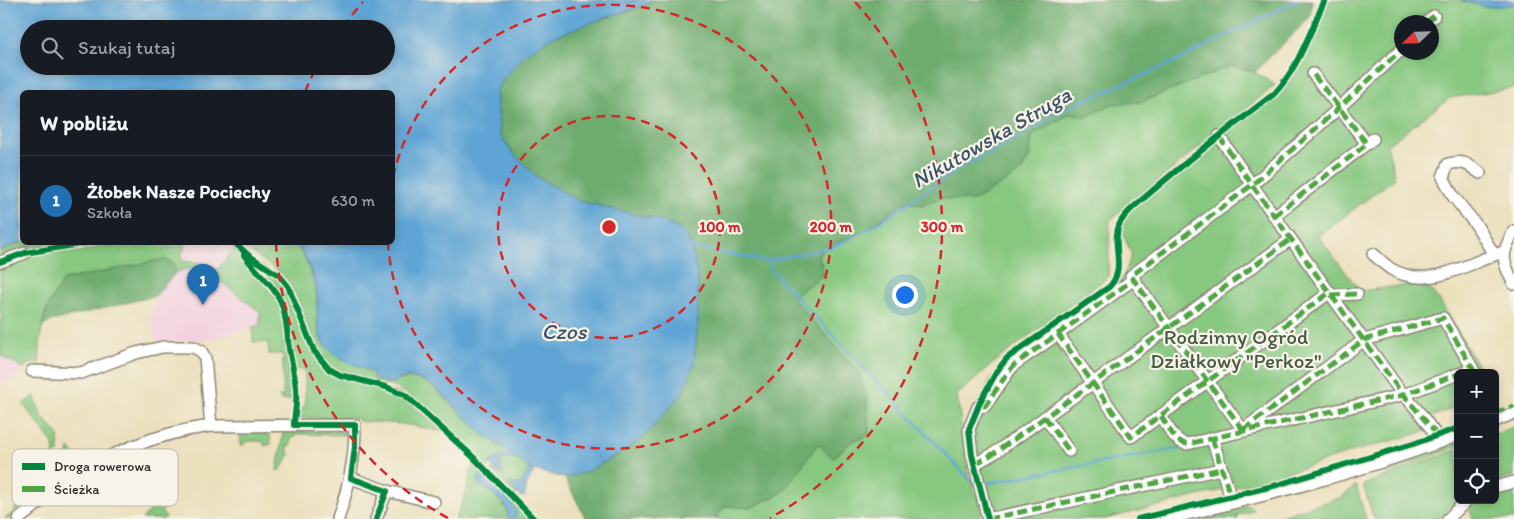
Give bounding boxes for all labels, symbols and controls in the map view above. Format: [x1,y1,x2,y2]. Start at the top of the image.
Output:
north arrow [1394,15,1439,60]
search box [20,20,395,75]
icon: search [38,34,66,62]
text: Szukaj tutaj [78,36,175,59]
water label: Nikutowska Struga [907,81,1076,194]
text: W pobliżu [40,110,128,135]
text: Żłobek Nasze Pociechy [87,180,270,203]
text: 1 [52,191,60,210]
text: 630 m [331,191,375,210]
text: Szkoła [87,203,132,222]
centre of rings [600,218,618,236]
text: 100 m [699,218,741,236]
text: 200 m [810,218,853,236]
text: 300 m [921,218,964,236]
pin: 1 [187,264,219,305]
your location [892,282,918,308]
water label: Czos [541,318,588,345]
park label: Rodzinny Ogród Działkowy "Perkoz" [1150,324,1322,373]
map controls [1454,369,1499,504]
button: + [1454,369,1499,414]
button: − [1454,414,1499,459]
legend [12,449,178,506]
text: Droga rowerowa [54,458,152,475]
button: locate [1454,459,1499,504]
text: Ścieżka [54,481,100,498]

